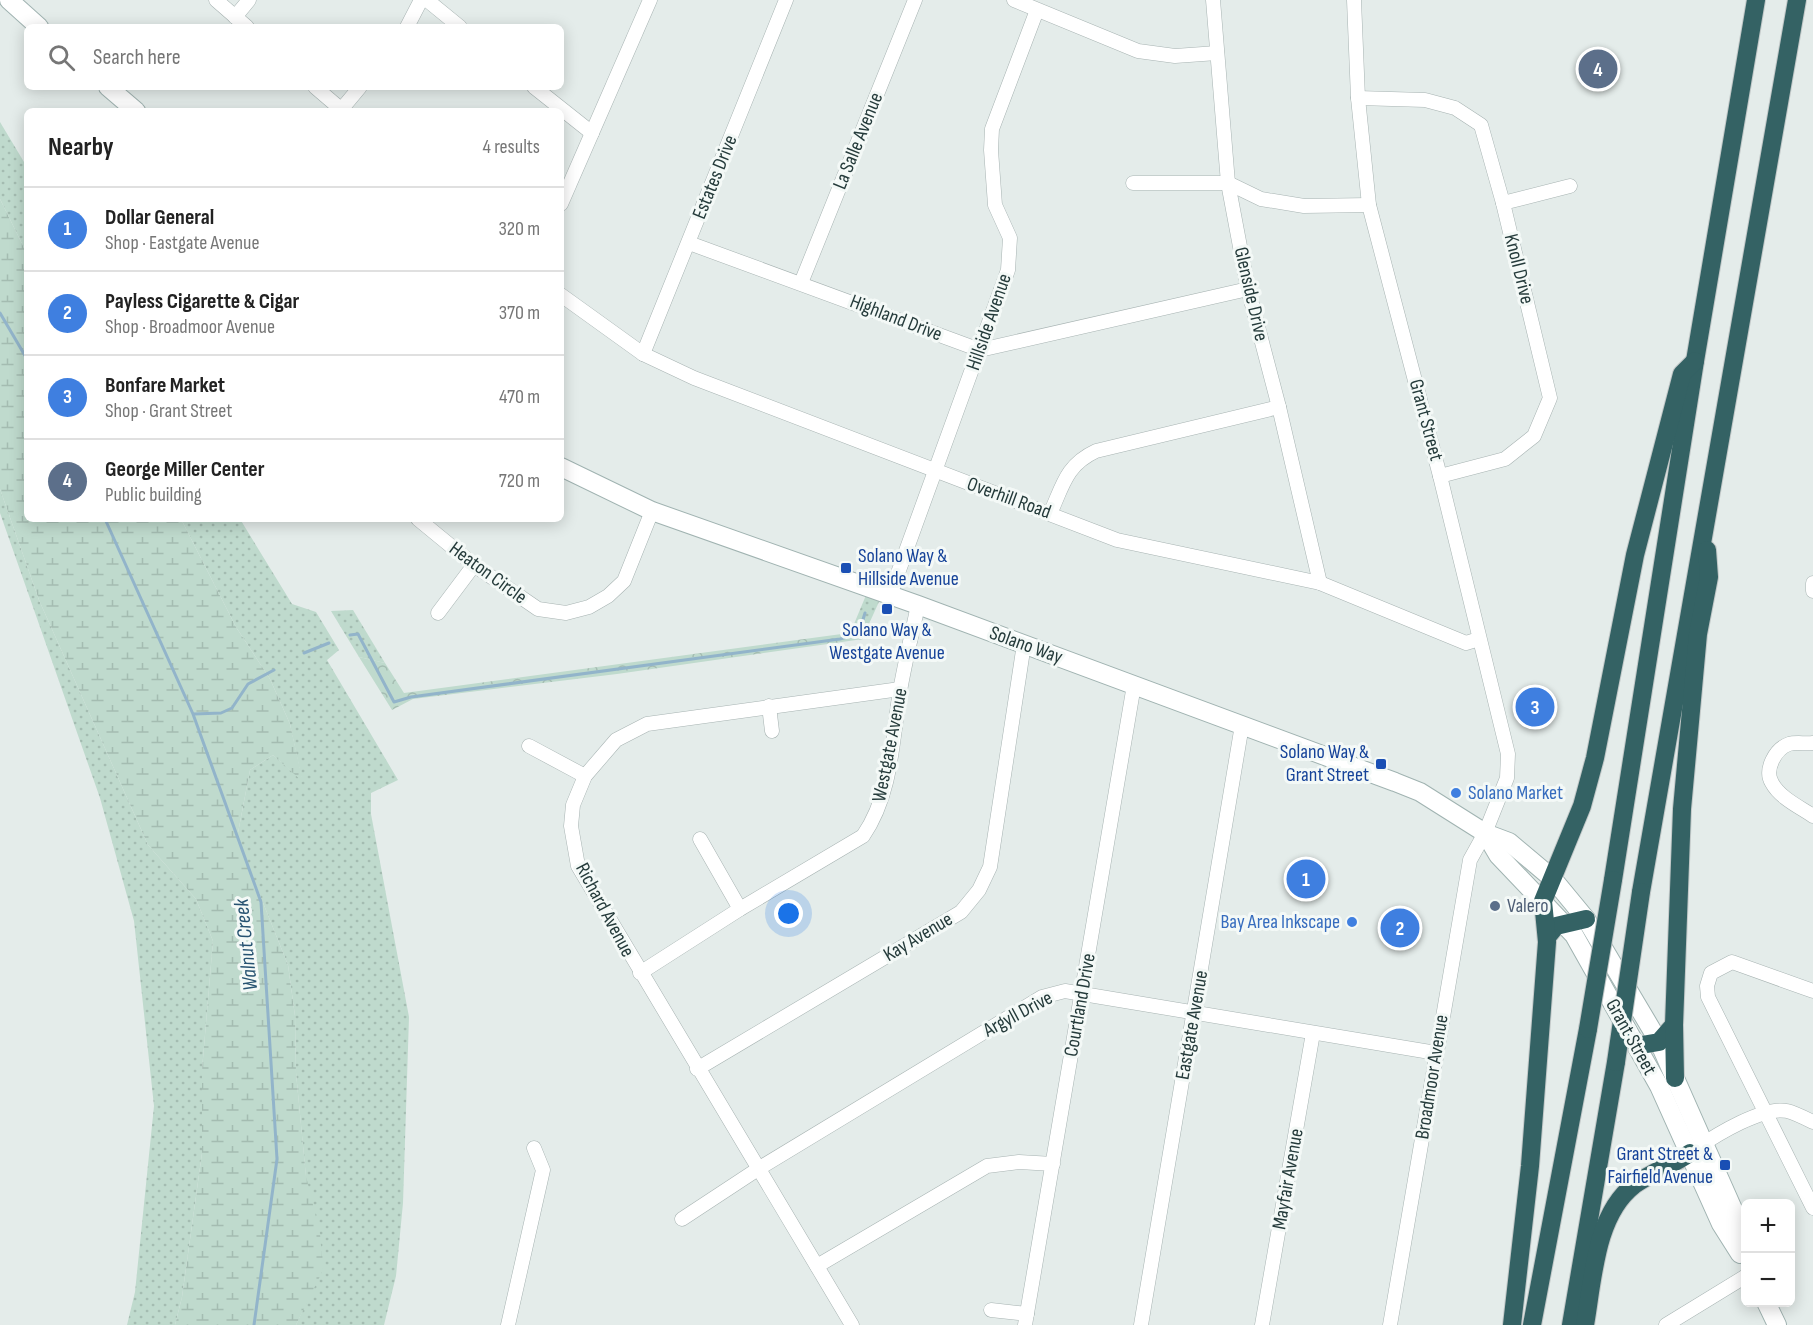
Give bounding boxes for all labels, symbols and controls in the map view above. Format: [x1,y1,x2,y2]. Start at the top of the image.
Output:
search box [24,24,564,90]
icon: search [45,41,78,74]
text: Search here [93,44,180,71]
pin: 4 [1578,46,1618,92]
street label: La Salle Avenue [828,89,888,193]
text: Nearby [48,132,114,163]
street label: Estates Drive [687,132,743,222]
text: 4 results [483,135,540,159]
text: Dollar General [105,204,214,231]
text: 1 [64,217,71,241]
text: 320 m [498,217,540,241]
text: Shop · Eastgate Avenue [105,231,259,255]
street label: Knoll Drive [1499,231,1539,307]
street label: Glenside Drive [1229,245,1273,343]
street label: Hillside Avenue [961,270,1017,374]
text: Payless Cigarette & Cigar [105,288,299,315]
street label: Highland Drive [846,289,946,347]
text: 2 [63,301,72,325]
text: 370 m [499,301,540,325]
text: Shop · Broadmoor Avenue [105,315,275,339]
text: Bonfare Market [105,372,225,399]
street label: Grant Street [1404,377,1448,463]
text: 3 [63,385,72,409]
text: 470 m [499,385,540,409]
text: Shop · Grant Street [105,399,232,423]
text: George Miller Center [105,456,265,483]
text: 4 [63,469,72,493]
text: 720 m [499,469,540,493]
street label: Overhill Road [964,472,1054,524]
text: Public building [105,483,202,507]
street label: Heaton Circle [444,537,532,609]
place label: Solano Way & Hillside Avenue [858,544,959,591]
marker: Solano Way & Hillside Avenue [839,561,853,575]
marker: Solano Way & Westgate Avenue [880,602,894,616]
place label: Solano Way & Westgate Avenue [829,618,945,665]
street label: Solano Way [986,621,1066,669]
pin: 3 [1516,684,1555,730]
street label: Westgate Avenue [867,686,913,804]
place label: Solano Way & Grant Street [1280,740,1369,787]
marker: Solano Way & Grant Street [1374,757,1388,771]
place label: Solano Market [1468,781,1563,805]
marker: Solano Market [1449,786,1463,800]
pin: 1 [1286,856,1326,902]
street label: Richard Avenue [570,859,640,961]
place label: Valero [1507,894,1549,918]
water label: Walnut Creek [229,897,263,992]
your location [774,899,803,928]
marker: Valero [1488,899,1502,913]
pin: 2 [1380,906,1420,950]
street label: Kay Avenue [879,907,957,967]
place label: Bay Area Inkscape [1220,910,1340,934]
marker: Bay Area Inkscape [1345,915,1359,929]
street label: Courtland Drive [1059,951,1101,1059]
street label: Eastgate Avenue [1171,969,1213,1081]
street label: Argyll Drive [978,986,1057,1043]
street label: Grant Street [1600,995,1662,1079]
street label: Broadmoor Avenue [1410,1013,1454,1141]
street label: Mayfair Avenue [1267,1127,1309,1231]
place label: Grant Street & Fairfield Avenue [1607,1142,1713,1189]
marker: Grant Street & Fairfield Avenue [1718,1158,1732,1172]
map controls [1741,1199,1795,1307]
button: + [1741,1199,1795,1253]
button: − [1741,1253,1795,1307]

